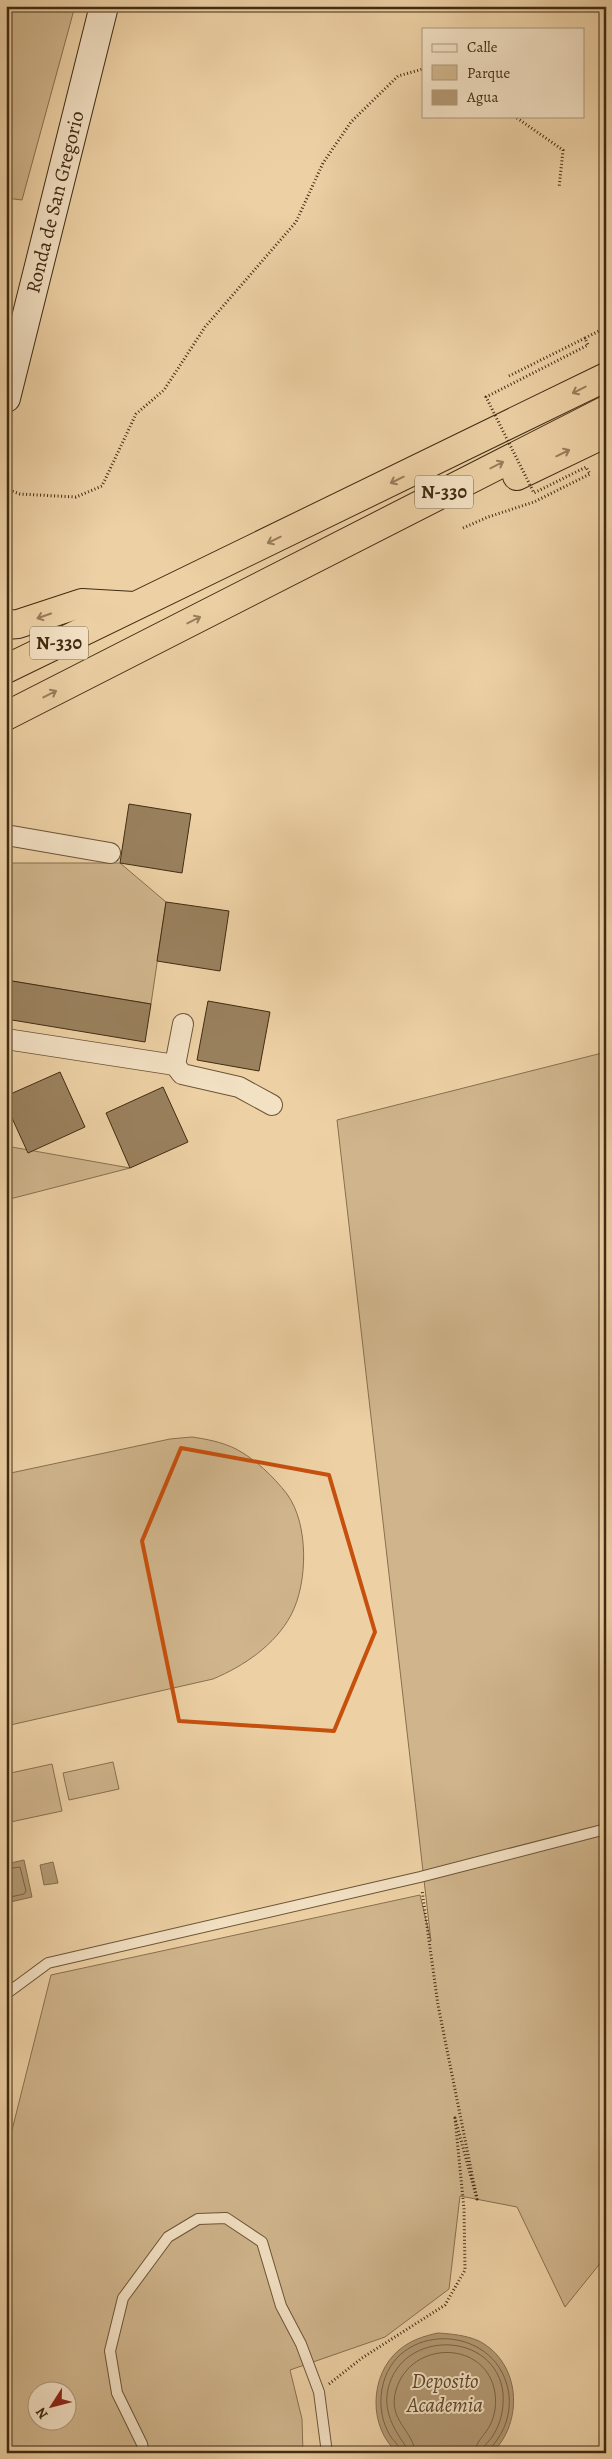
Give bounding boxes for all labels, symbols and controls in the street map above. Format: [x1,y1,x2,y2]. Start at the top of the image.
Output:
legend [422,28,584,118]
text: Calle [467,37,498,57]
text: Parque [467,63,510,83]
text: Agua [466,87,498,107]
street label: Ronda de San Gregorio [19,108,91,296]
one-way arrow [572,386,587,395]
one-way arrow [555,448,570,457]
one-way arrow [490,460,505,470]
one-way arrow [390,476,405,485]
road number: N-330 [415,476,473,508]
one-way arrow [267,536,282,545]
one-way arrow [37,612,53,621]
one-way arrow [187,615,202,625]
road number: N-330 [30,626,88,660]
one-way arrow [42,689,57,699]
water label: Deposito Academia [406,2367,483,2419]
north arrow [28,2382,78,2432]
text: N [31,2404,53,2423]

